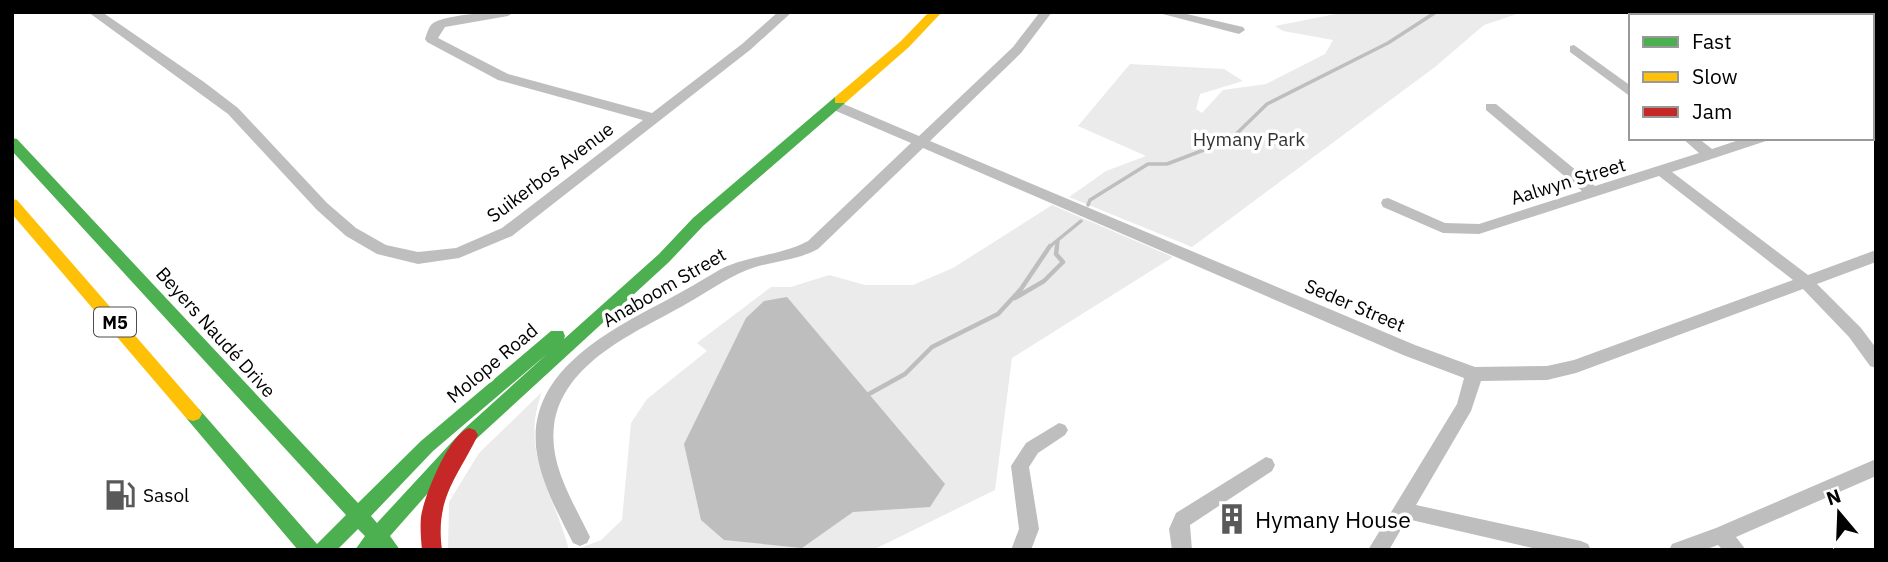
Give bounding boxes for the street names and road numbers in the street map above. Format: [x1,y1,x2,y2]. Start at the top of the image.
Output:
street label: Suikerbos Avenue [482,117,618,227]
street label: Aalwyn Street [1508,152,1628,210]
street label: Anaboom Street [598,242,730,332]
street label: Beyers Naudé Drive [151,262,281,402]
street label: Seder Street [1301,273,1409,337]
road number: M5 [94,308,136,336]
street label: Molope Road [442,318,542,408]

